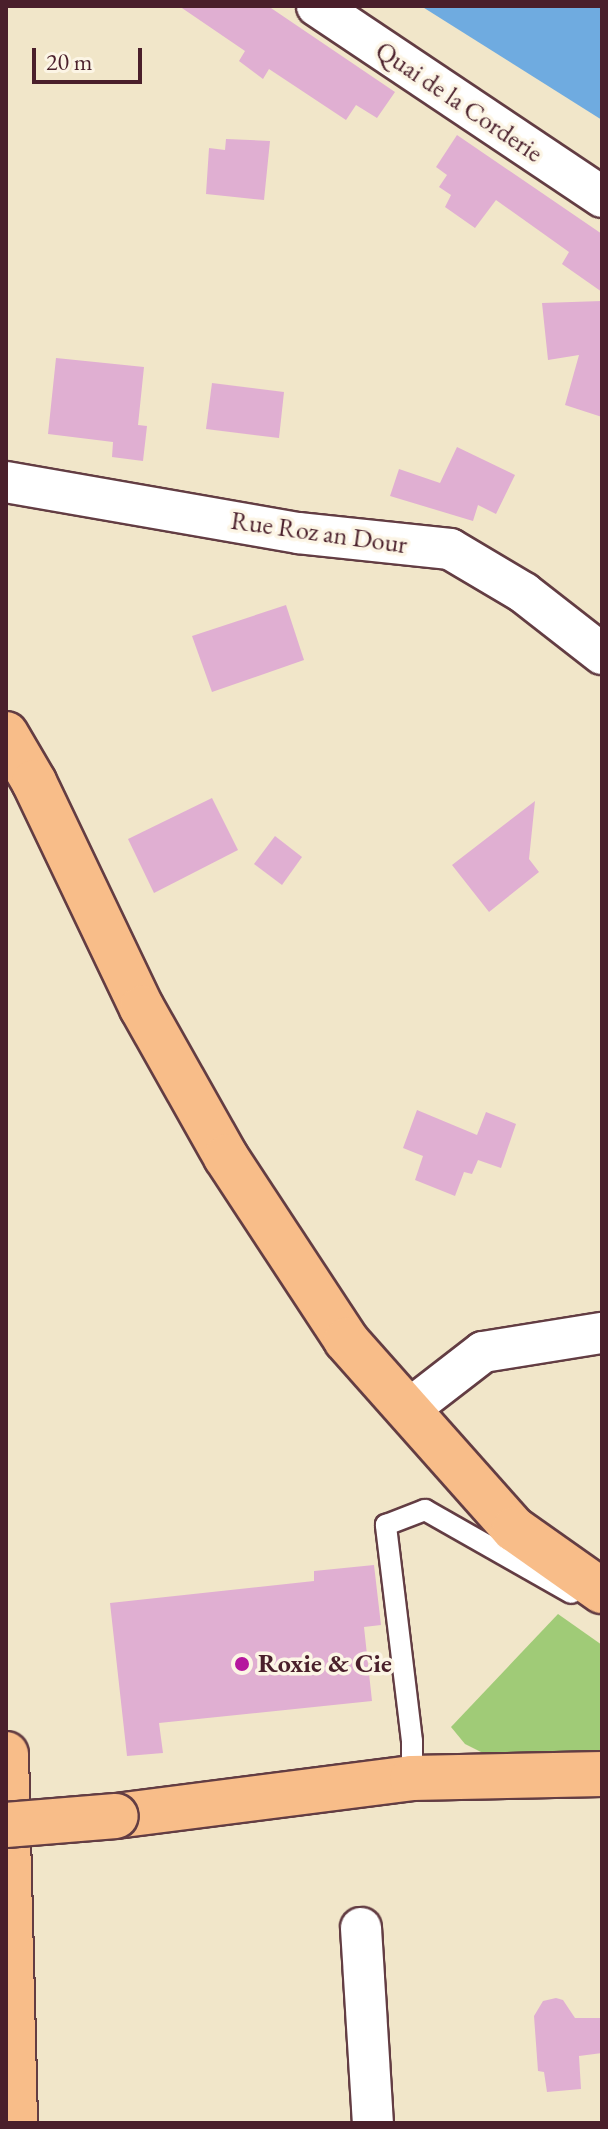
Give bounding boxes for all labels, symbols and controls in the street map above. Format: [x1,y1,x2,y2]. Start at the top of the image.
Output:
scale bar [36,32,146,82]
street label: Quai de la Corderie [370,35,548,169]
text: 20 m [46,46,93,77]
street label: Rue Roz an Dour [229,505,409,561]
place label: Roxie & Cie [258,1648,392,1680]
marker: Roxie & Cie [233,1655,251,1673]

